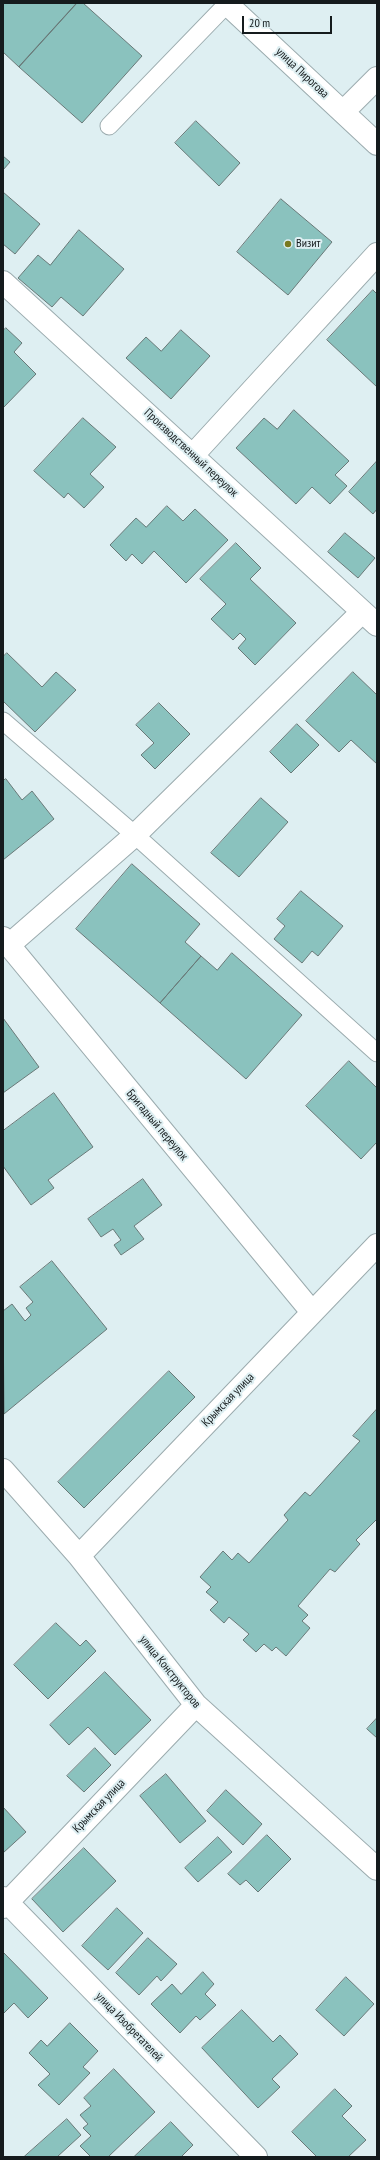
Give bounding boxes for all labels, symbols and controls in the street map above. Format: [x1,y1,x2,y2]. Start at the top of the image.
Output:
scale bar [244,8,334,34]
text: 20 m [249,15,270,30]
street label: улица Пирогова [272,45,332,101]
place label: Визит [296,237,320,251]
marker: Визит [283,239,293,249]
street label: Производственный переулок [141,406,241,500]
street label: Бригадный переулок [123,1087,191,1163]
street label: Крымская улица [199,1370,257,1430]
street label: улица Конструкторов [136,1633,204,1711]
street label: Крымская улица [70,1776,128,1836]
street label: улица Изобретателей [92,1989,166,2065]

